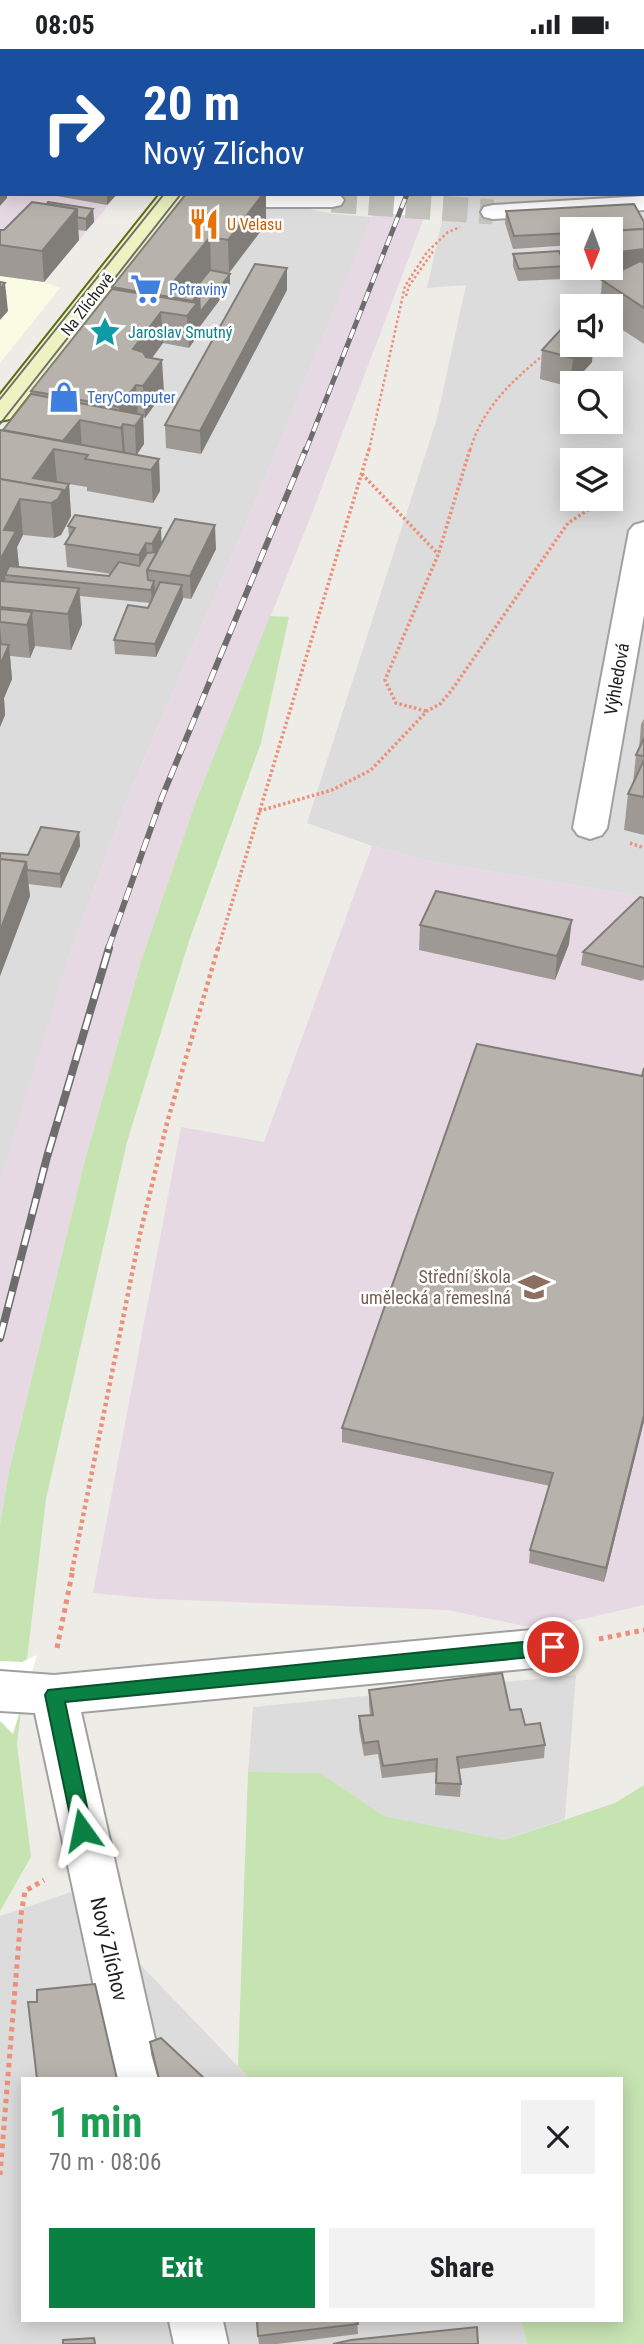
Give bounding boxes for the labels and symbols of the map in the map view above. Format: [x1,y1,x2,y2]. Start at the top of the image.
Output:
restaurant icon: U Velasu [187,207,221,241]
place label: U Velasu [227,215,282,234]
north arrow [560,217,623,280]
street label: Na Zlíchově [57,269,118,339]
supermarket icon: Potraviny [129,272,163,306]
place label: Potraviny [169,280,228,299]
place icon: Jaroslav Smutný [88,315,122,349]
place label: Jaroslav Smutný [128,323,233,342]
shop icon: TeryComputer [47,380,81,414]
place label: TeryComputer [87,388,176,407]
street label: Výhledová [600,641,633,717]
place label: Střední škola umělecká a řemeslná [360,1266,511,1308]
school or university icon: Střední škola umělecká a řemeslná [517,1270,551,1304]
pin [523,1617,583,1677]
position arrow [45,1793,119,1867]
street label: Nový Zlíchov [85,1895,133,2003]

